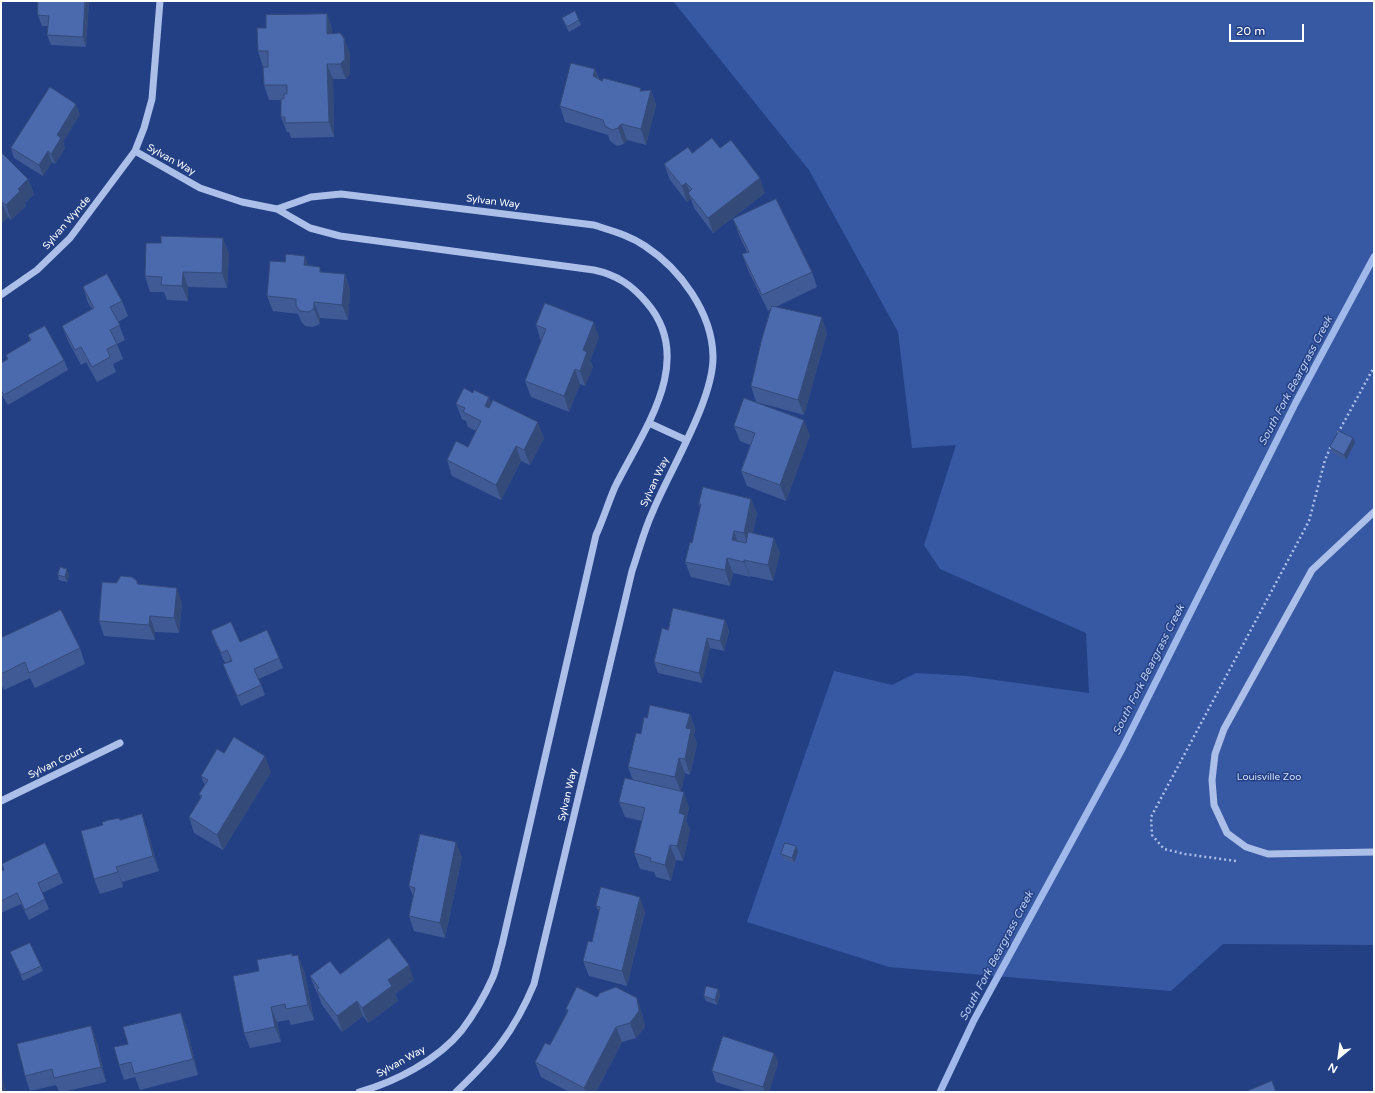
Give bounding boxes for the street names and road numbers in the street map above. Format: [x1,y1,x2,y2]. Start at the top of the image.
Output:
street label: Sylvan Way [145,142,197,178]
street label: Sylvan Way [466,193,520,211]
street label: Sylvan Wynde [41,194,93,252]
street label: Sylvan Way [638,455,672,509]
street label: Sylvan Court [26,744,86,782]
street label: Sylvan Way [556,767,580,823]
street label: Sylvan Way [375,1044,427,1080]

